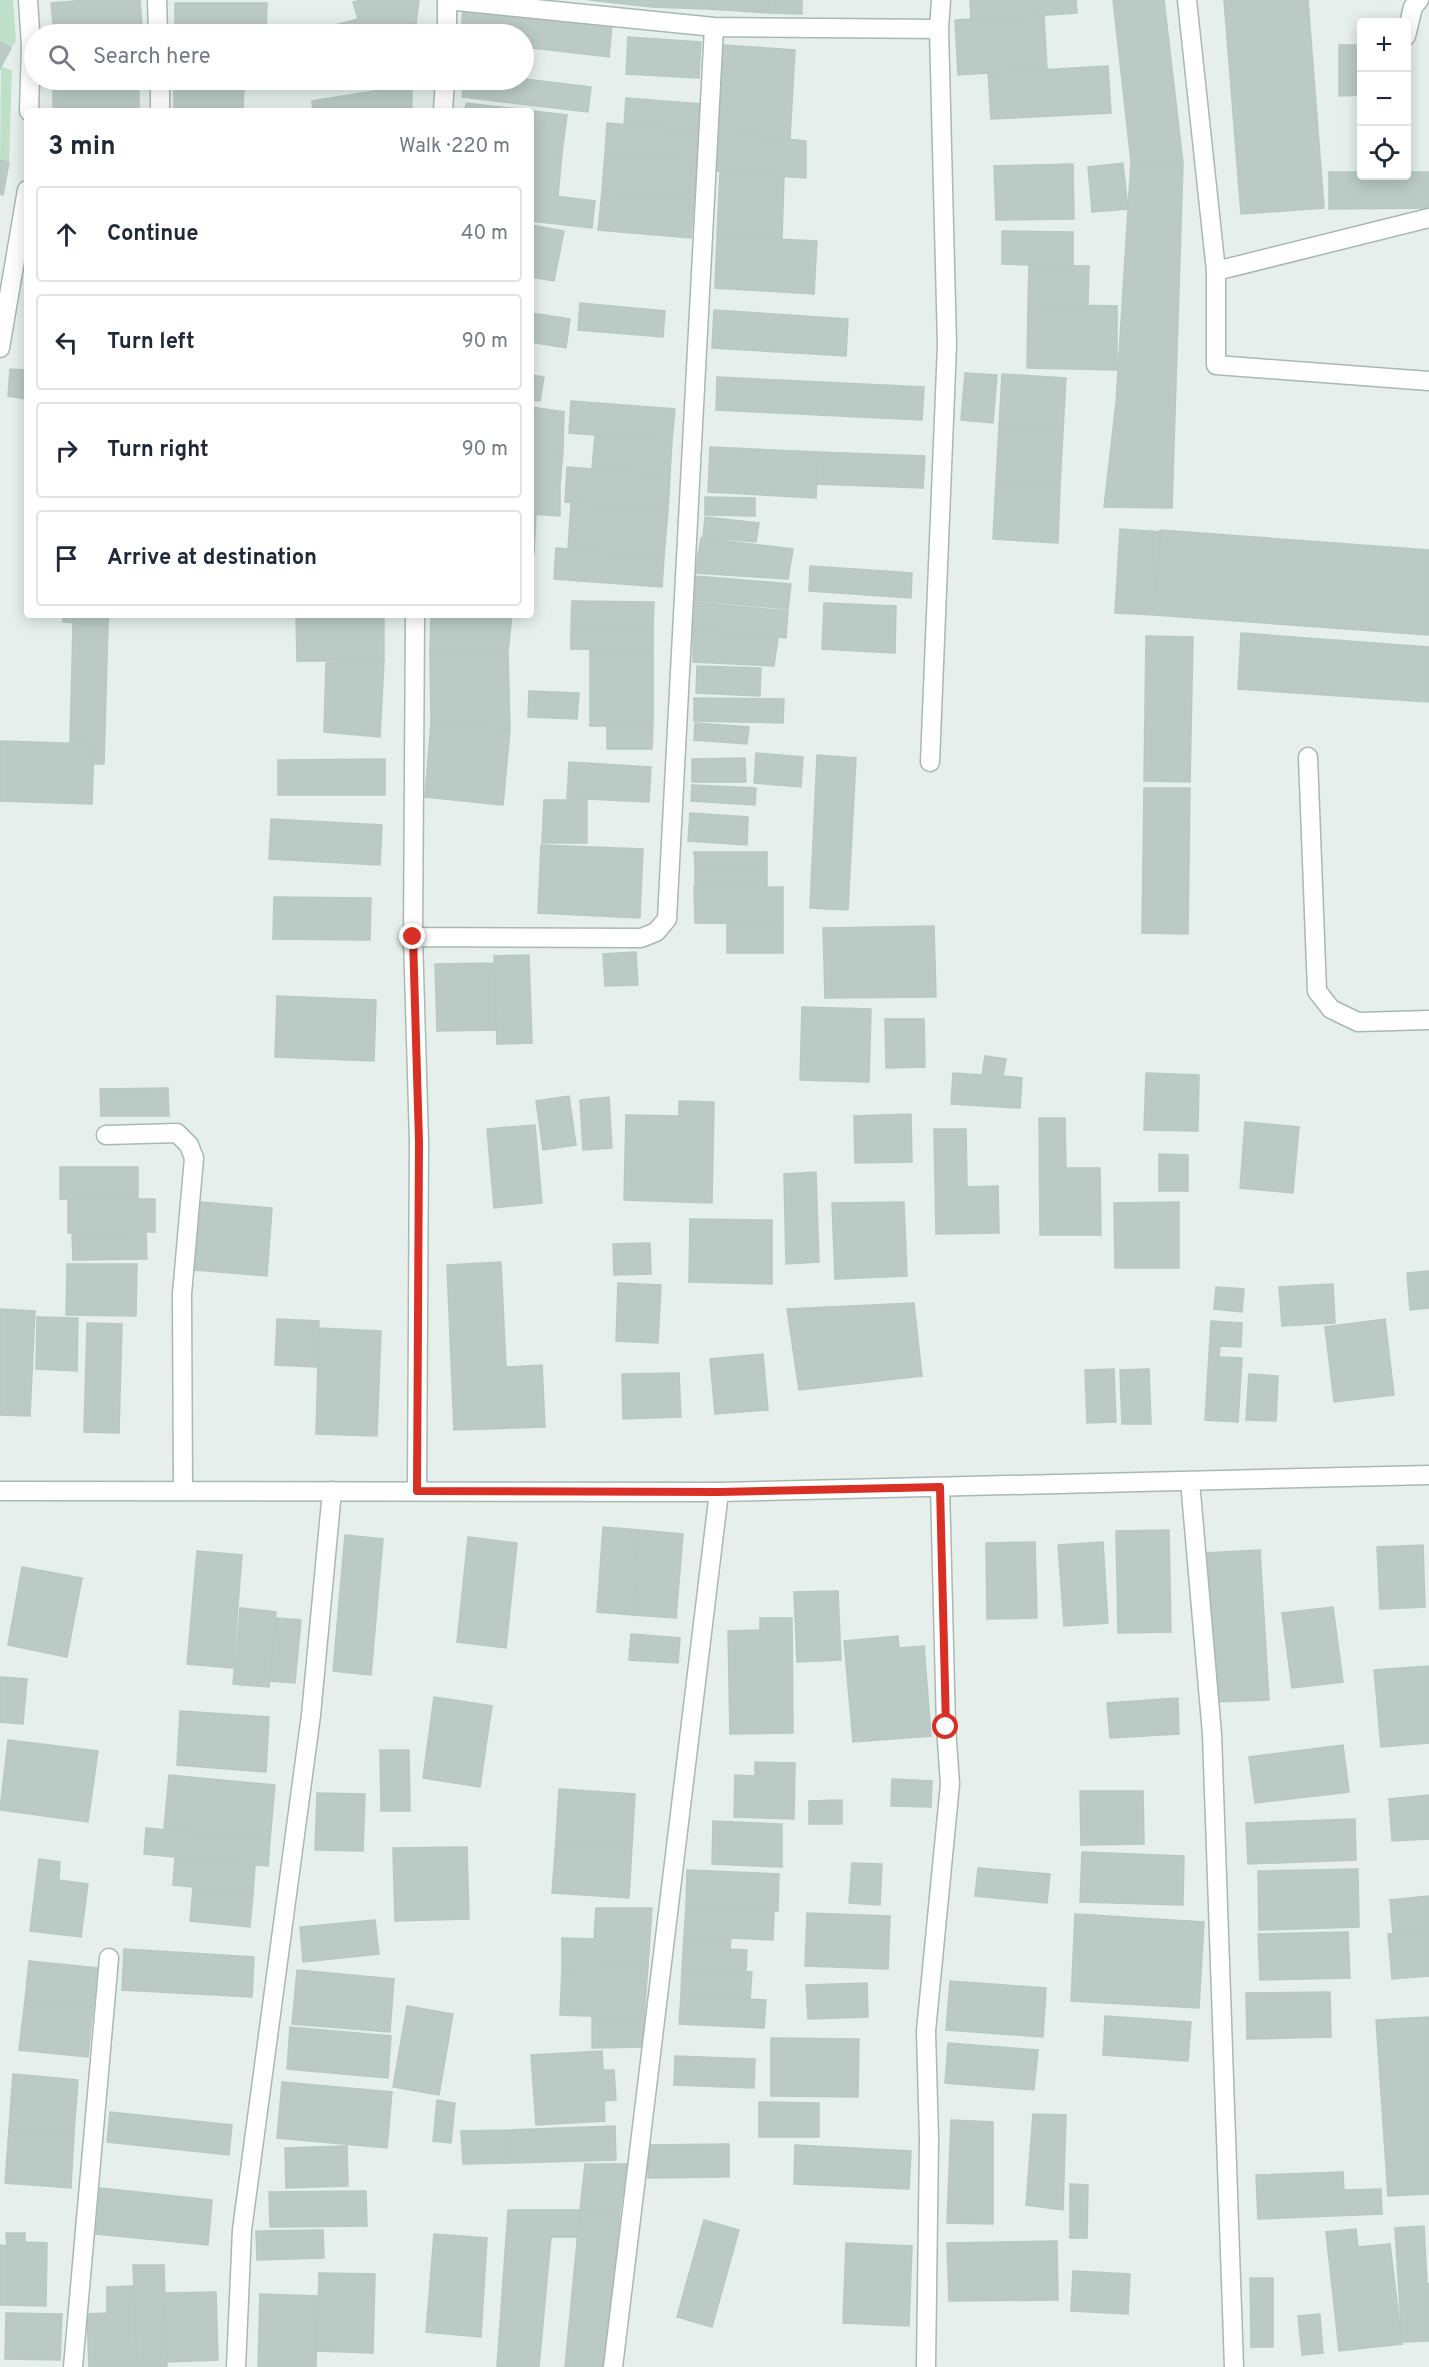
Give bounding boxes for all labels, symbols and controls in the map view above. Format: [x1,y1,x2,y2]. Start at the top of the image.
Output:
map controls [1357,18,1411,180]
button: + [1357,18,1411,72]
search box [24,24,534,90]
icon: search [45,41,78,74]
text: Search here [93,44,211,71]
button: − [1357,72,1411,126]
button: locate [1357,126,1411,180]
text: 3 min [48,131,116,164]
text: Walk · 220 m [399,134,510,160]
icon: ahead [50,218,83,251]
text: Continue [107,221,198,248]
text: 40 m [461,221,508,247]
icon: left [50,326,83,359]
text: Turn left [107,329,195,356]
text: 90 m [462,329,508,355]
icon: right [50,434,83,467]
text: Turn right [107,437,209,464]
text: 90 m [462,437,508,463]
icon: arrive [50,542,83,575]
text: Arrive at destination [107,545,317,572]
route end [399,923,425,949]
route start [932,1713,958,1739]

